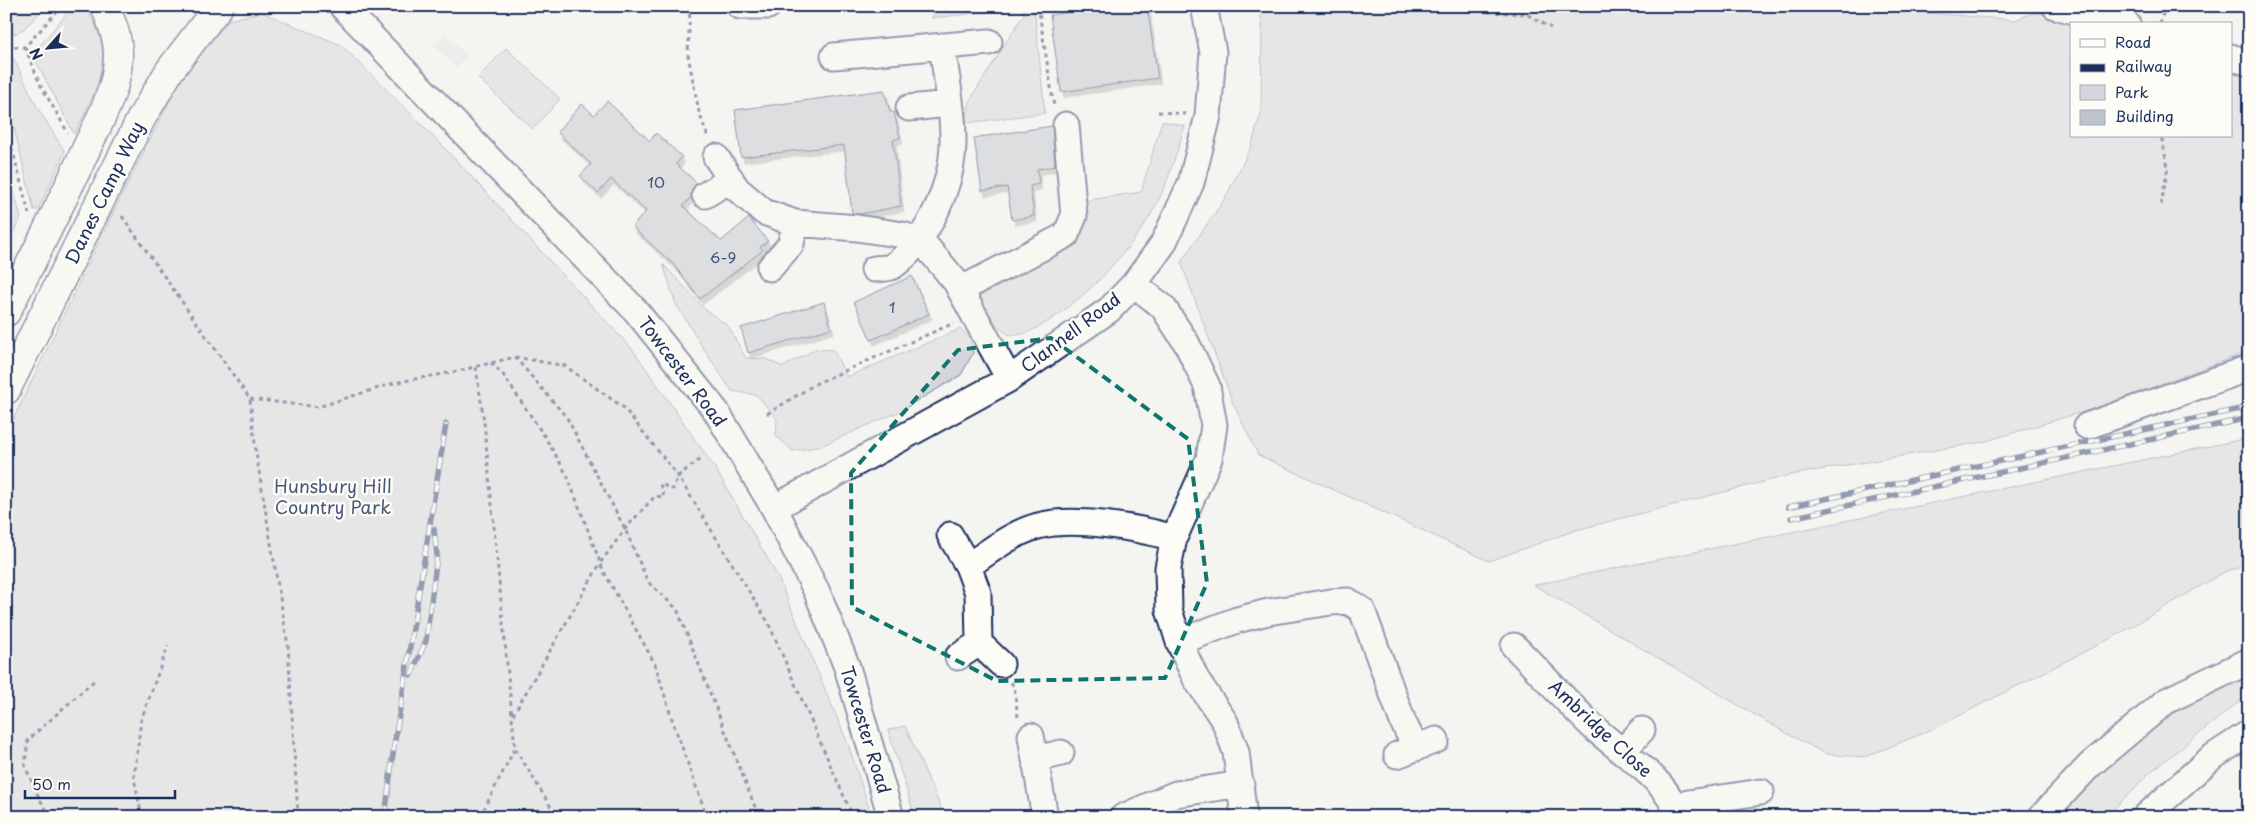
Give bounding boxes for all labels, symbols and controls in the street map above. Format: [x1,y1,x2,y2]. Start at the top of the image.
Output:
north arrow [22,22,72,72]
legend [2070,22,2232,138]
text: Road [2115,30,2151,53]
text: N [24,44,48,64]
text: Railway [2115,54,2172,77]
text: Park [2115,80,2149,103]
text: Building [2115,104,2174,127]
street label: Danes Camp Way [57,116,150,268]
house number: 10 [647,170,665,193]
house number: 6-9 [710,245,736,268]
street label: Clannell Road [1014,285,1126,378]
house number: 1 [889,295,895,318]
street label: Towcester Road [633,310,734,432]
park label: Hunsbury Hill Country Park [274,472,392,520]
street label: Towcester Road [834,662,899,797]
street label: Ambridge Close [1543,673,1659,783]
scale bar [25,768,175,800]
text: 50 m [32,772,71,795]

